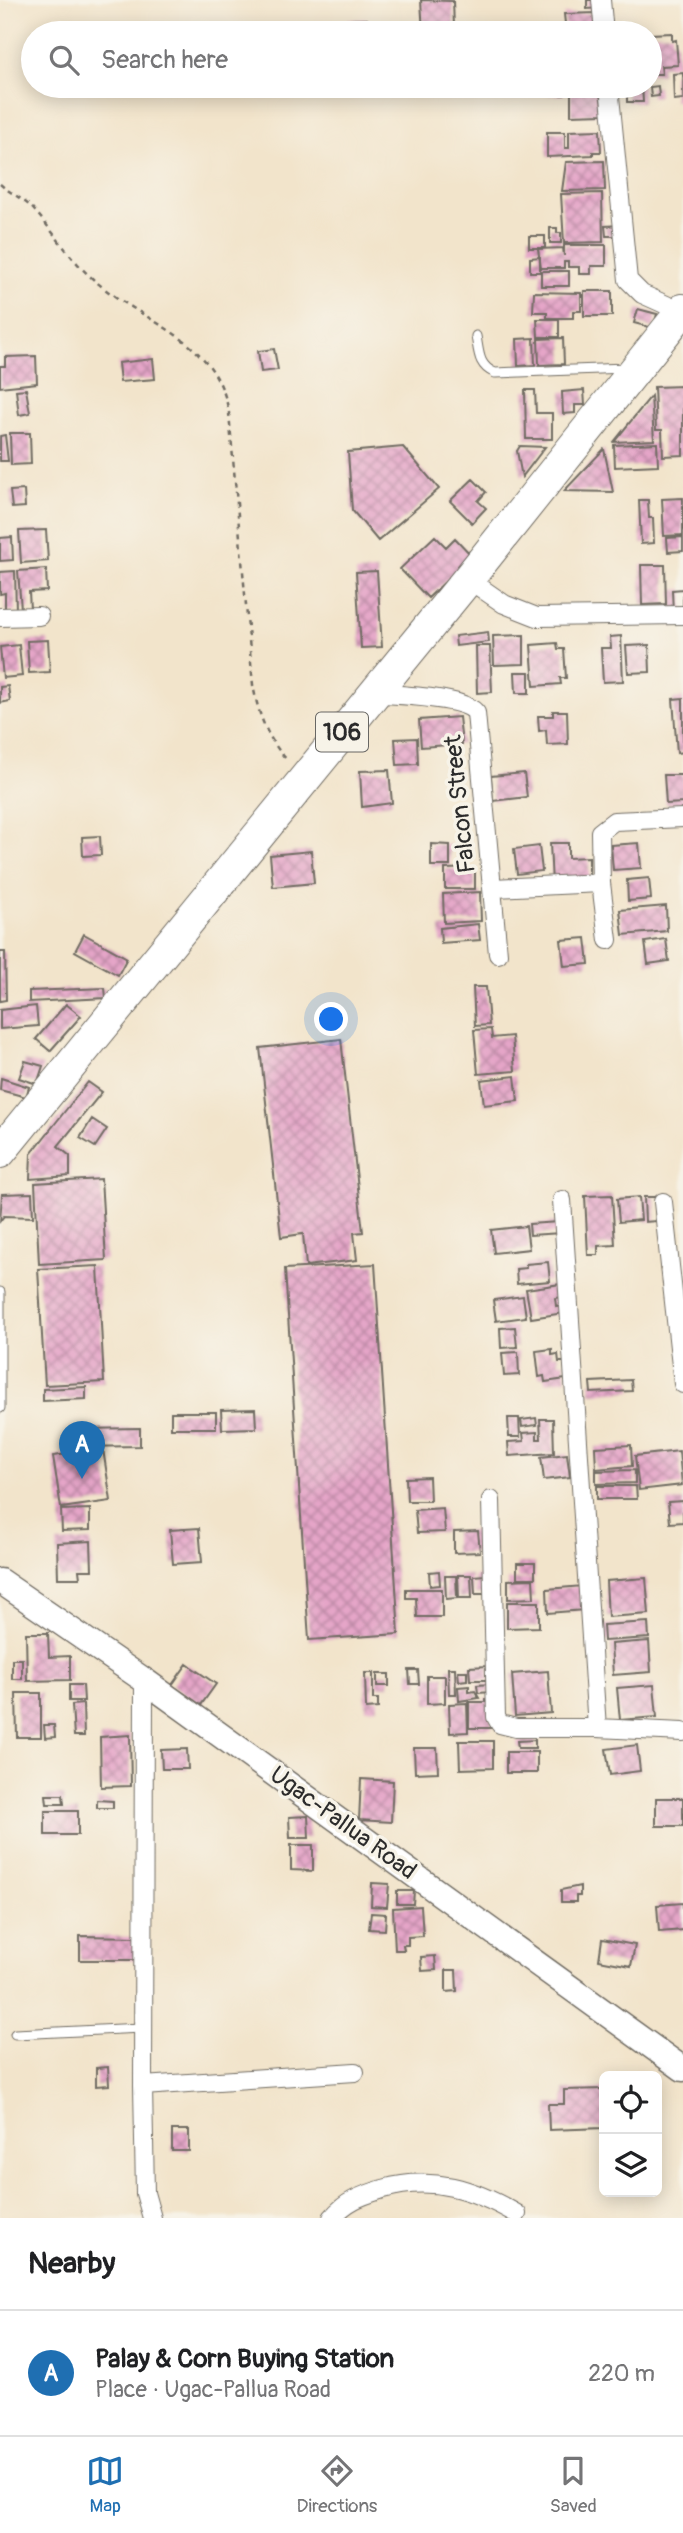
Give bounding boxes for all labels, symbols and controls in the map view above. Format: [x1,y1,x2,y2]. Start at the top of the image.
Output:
search box [21,21,662,98]
icon: search [45,41,83,79]
text: Search here [101,44,228,76]
road number: 106 [316,712,368,752]
street label: Falcon Street [438,733,482,874]
your location [314,1002,348,1036]
pin: A [59,1421,105,1479]
street label: Ugac-Pallua Road [264,1760,422,1886]
map controls [599,2071,662,2197]
button: locate [599,2071,662,2134]
button: layers [599,2134,662,2197]
text: Nearby [28,2245,115,2282]
text: Palay & Corn Buying Station [95,2343,394,2375]
text: A [44,2359,58,2388]
text: 220 m [588,2359,655,2388]
text: Place · Ugac-Pallua Road [95,2375,331,2404]
tab: Map [86,2452,124,2518]
tab: Directions [297,2452,377,2518]
tab: Saved [550,2452,597,2518]

